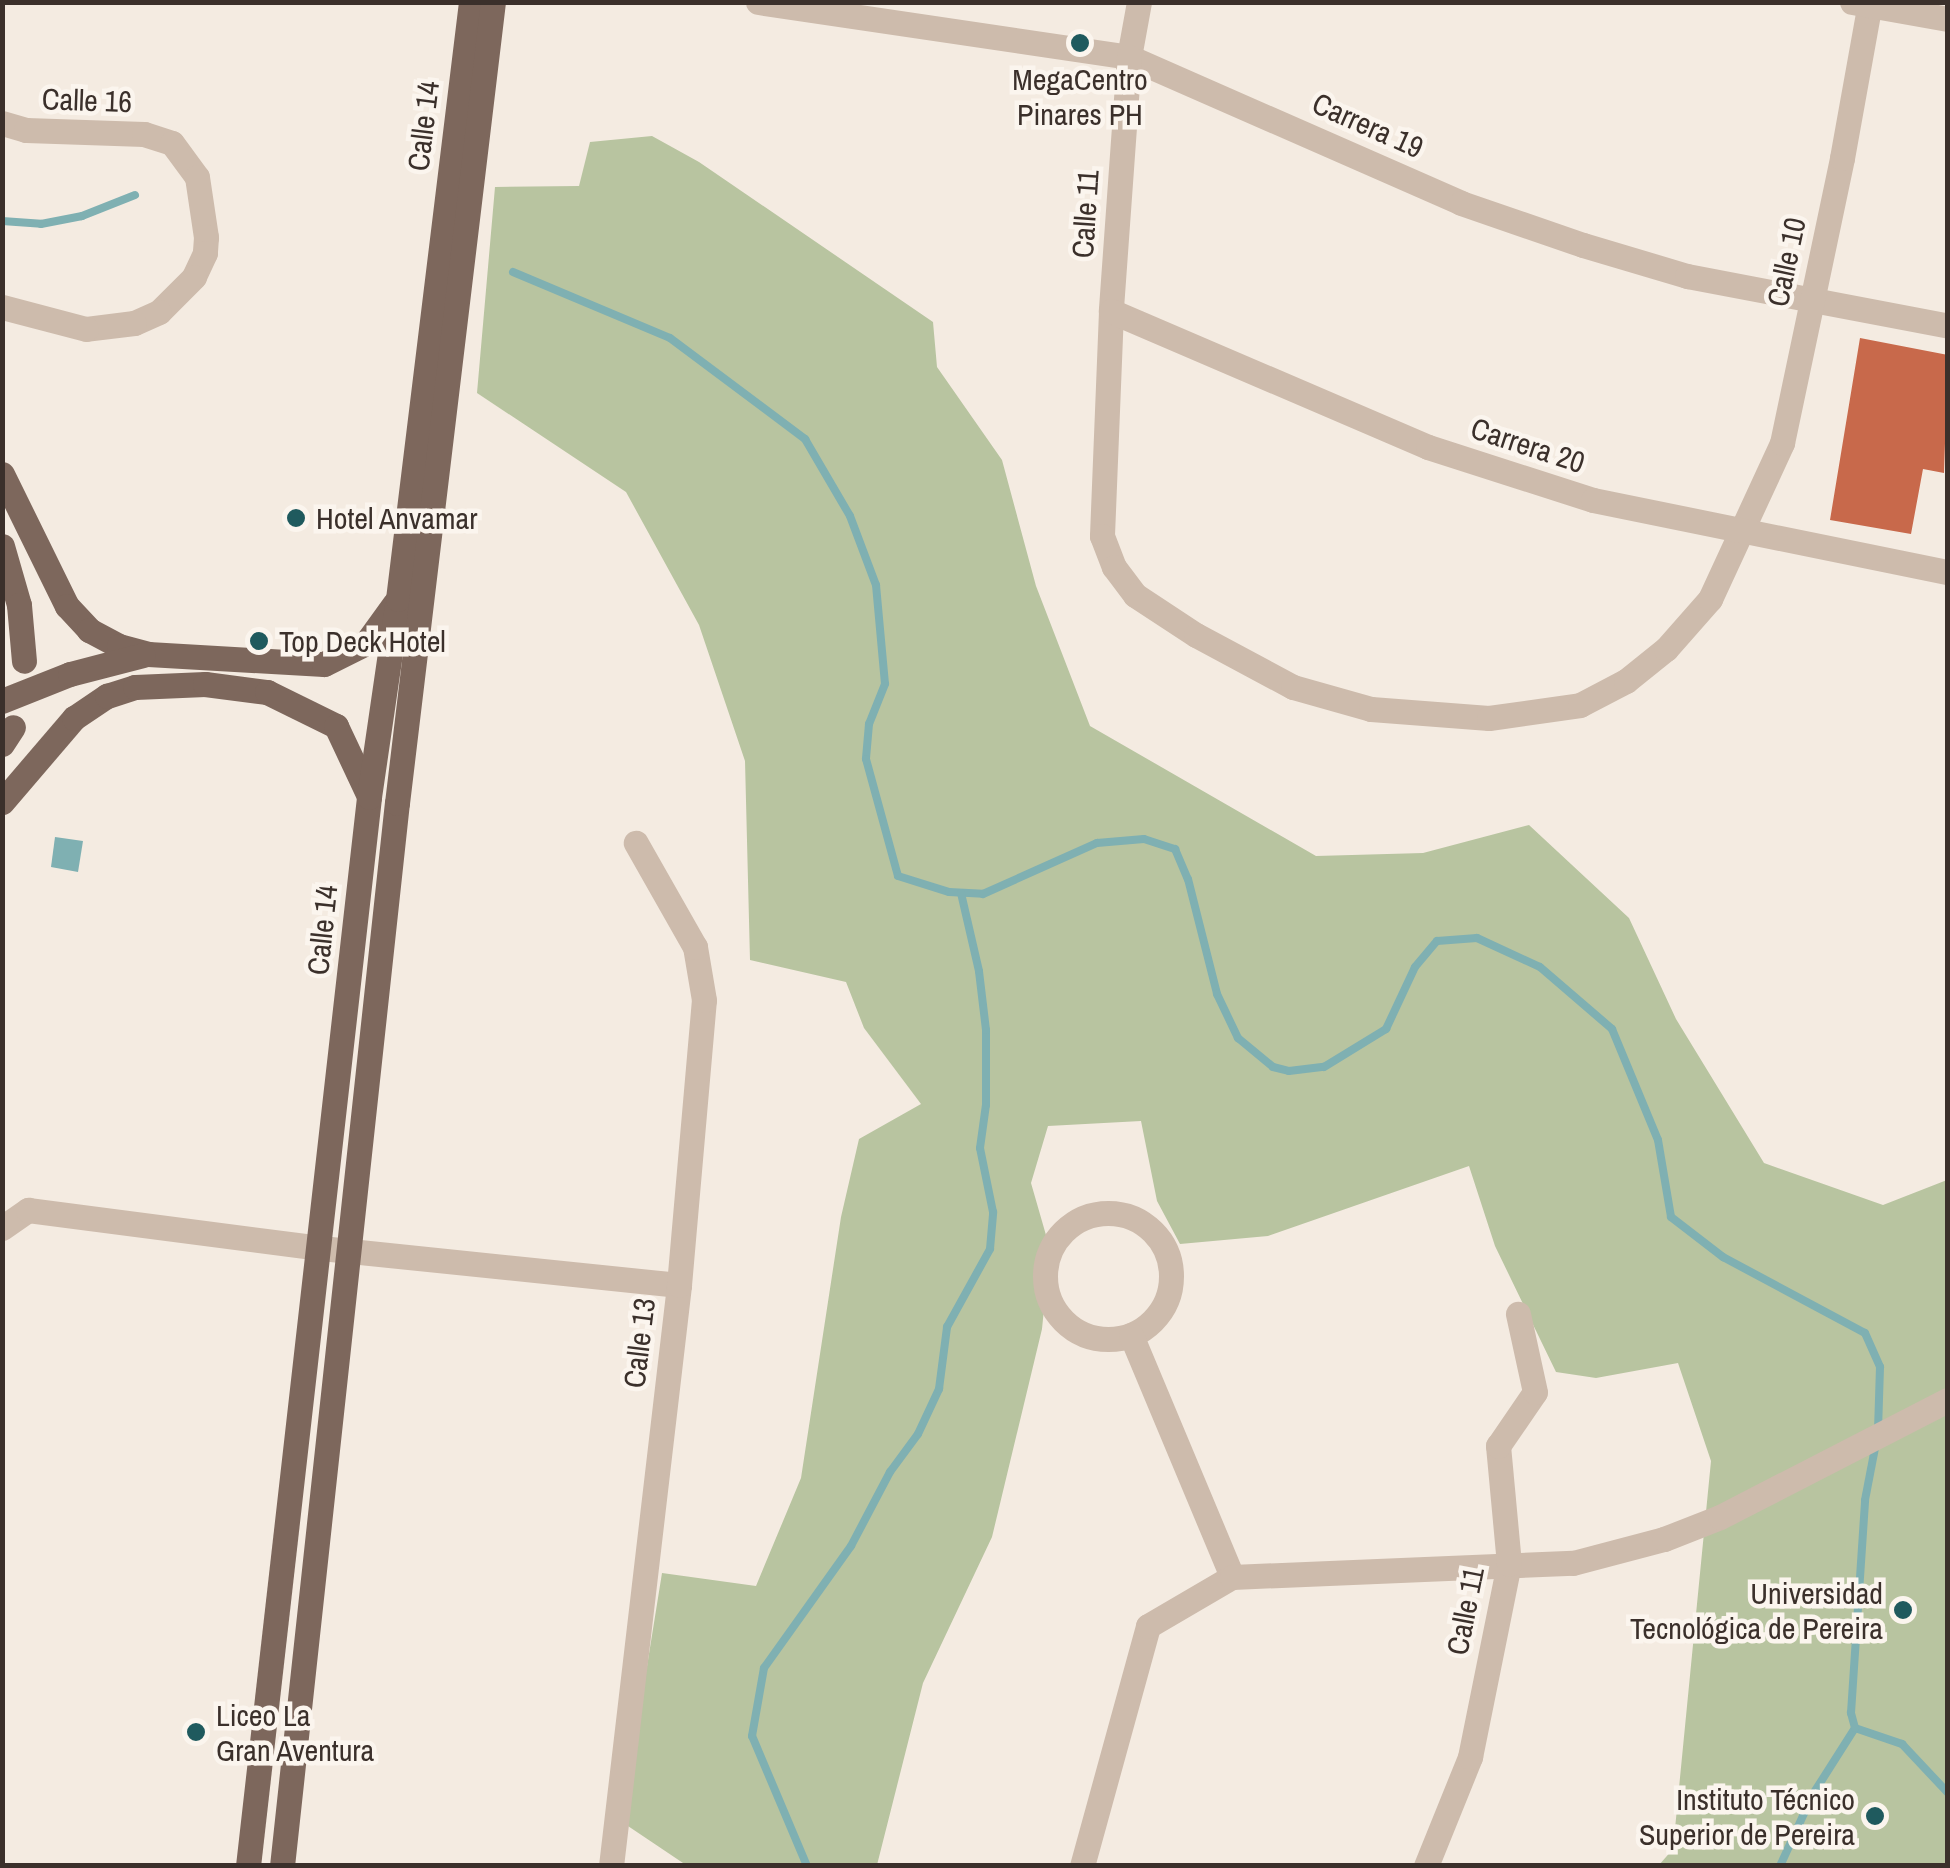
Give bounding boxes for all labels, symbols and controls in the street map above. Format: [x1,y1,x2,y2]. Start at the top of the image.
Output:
marker: MegaCentro Pinares PH [1067,30,1093,56]
place label: MegaCentro Pinares PH [1012,61,1148,132]
street label: Calle 14 [400,79,446,173]
street label: Calle 16 [41,80,133,120]
street label: Carrera 19 [1307,85,1429,165]
street label: Calle 11 [1064,169,1106,259]
street label: Calle 10 [1759,214,1813,310]
street label: Carrera 20 [1467,410,1589,480]
place label: Hotel Anvamar [316,500,479,536]
marker: Hotel Anvamar [285,507,307,529]
place label: Top Deck Hotel [279,623,446,659]
marker: Top Deck Hotel [248,630,270,652]
street label: Calle 14 [299,883,345,977]
street label: Calle 13 [616,1296,662,1390]
street label: Calle 11 [1439,1564,1491,1658]
place label: Universidad Tecnológica de Pereira [1630,1575,1883,1646]
marker: Universidad Tecnológica de Pereira [1892,1599,1914,1621]
place label: Liceo La Gran Aventura [216,1697,376,1768]
marker: Liceo La Gran Aventura [185,1721,207,1743]
place label: Instituto Técnico Superior de Pereira [1639,1781,1855,1852]
marker: Instituto Técnico Superior de Pereira [1864,1805,1886,1827]

